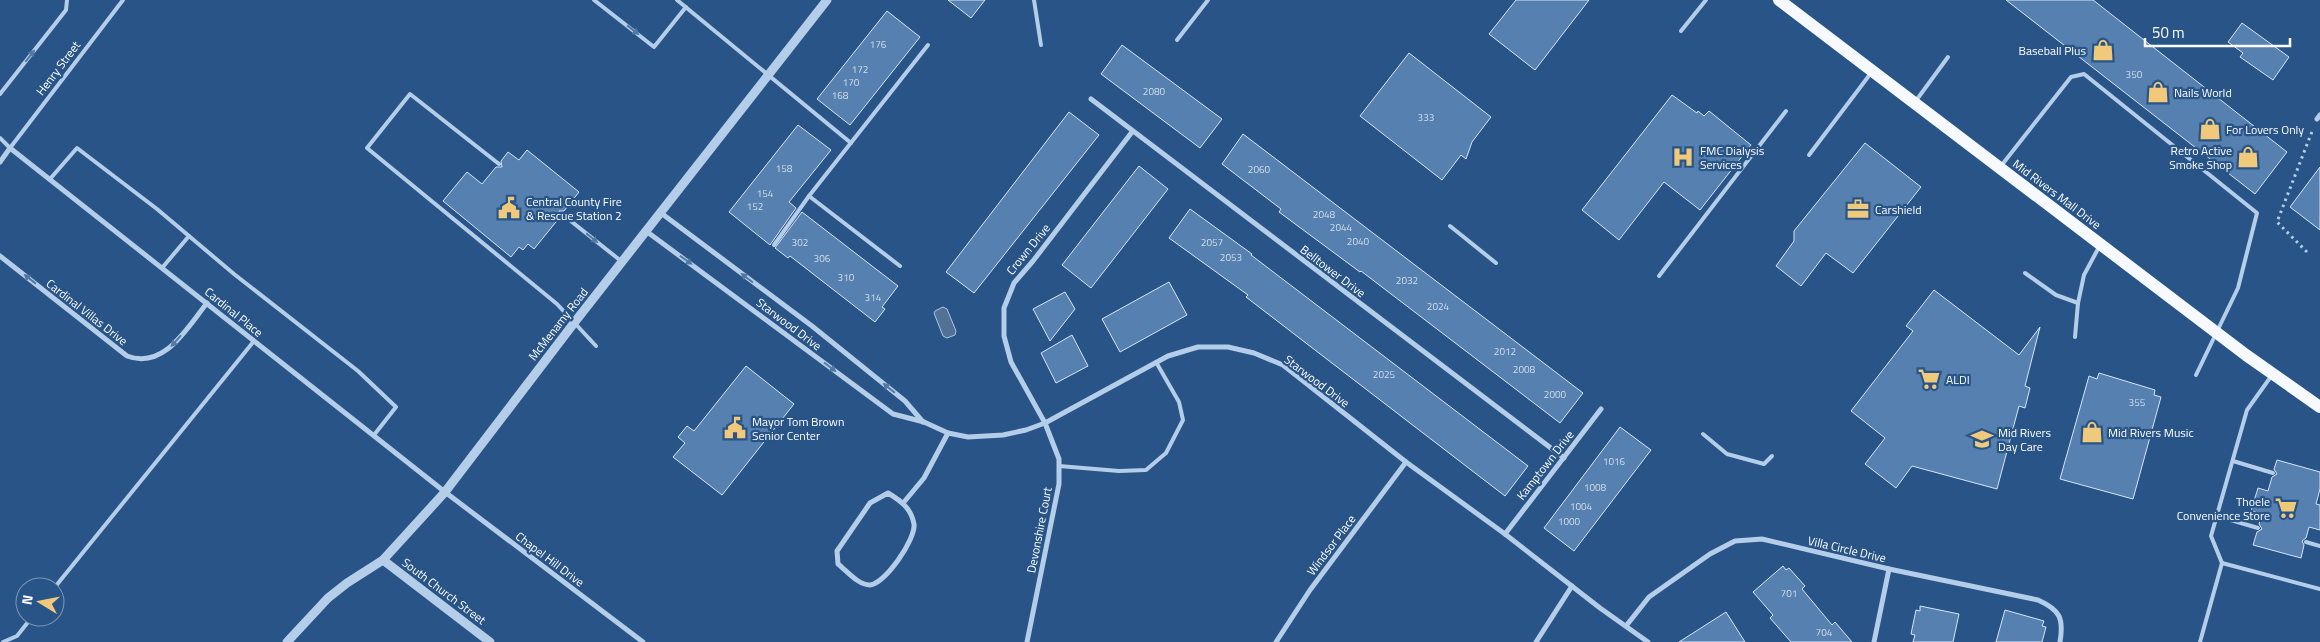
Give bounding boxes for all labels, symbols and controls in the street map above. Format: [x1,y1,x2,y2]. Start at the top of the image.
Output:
scale bar [2145,15,2290,47]
text: 50 m [2152,21,2185,44]
one-way arrow [626,25,640,35]
street label: Henry Street [31,36,85,99]
house number: 176 [870,37,887,52]
shop icon: Baseball Plus [2090,37,2116,63]
place label: Baseball Plus [2019,41,2086,60]
one-way arrow [25,50,36,63]
house number: 172 [852,62,868,77]
house number: 350 [2126,67,2143,82]
house number: 170 [843,75,860,90]
shop icon: Nails World [2145,79,2171,105]
place label: Nails World [2174,83,2232,102]
house number: 2080 [1143,84,1166,99]
house number: 168 [832,88,849,103]
house number: 333 [1418,110,1434,125]
shop icon: For Lovers Only [2197,116,2223,142]
place label: For Lovers Only [2226,120,2304,139]
place label: FMC Dialysis Services [1700,141,1765,174]
place label: Retro Active Smoke Shop [2169,141,2232,174]
hospital icon: FMC Dialysis Services [1670,144,1696,170]
shop icon: Retro Active Smoke Shop [2235,144,2261,170]
street label: Mid Rivers Mall Drive [2009,154,2105,234]
house number: 158 [776,161,793,176]
house number: 2060 [1248,162,1271,177]
house number: 154 [757,186,774,201]
place label: Central County Fire & Rescue Station 2 [526,192,622,225]
public building icon: Central County Fire & Rescue Station 2 [496,195,522,221]
office icon: Carshield [1845,196,1871,222]
house number: 152 [747,199,763,214]
place label: Carshield [1875,200,1922,219]
house number: 2048 [1313,207,1336,222]
street label: Crown Drive [1001,219,1055,279]
house number: 2044 [1330,220,1353,235]
one-way arrow [585,233,598,244]
house number: 2040 [1347,234,1370,249]
house number: 302 [792,235,808,250]
house number: 2057 [1201,235,1223,250]
street label: Belltower Drive [1296,240,1370,302]
house number: 2053 [1220,250,1242,265]
house number: 306 [814,251,831,266]
one-way arrow [679,254,692,265]
house number: 310 [838,270,855,285]
one-way arrow [741,272,754,283]
house number: 2032 [1396,273,1418,288]
one-way arrow [23,274,36,284]
street label: Cardinal Villas Drive [42,274,132,350]
street label: Cardinal Place [201,282,267,342]
street label: McMenamy Road [523,283,593,365]
house number: 314 [865,290,882,305]
street label: Starwood Drive [752,293,826,355]
house number: 2024 [1427,299,1450,314]
one-way arrow [170,334,182,346]
house number: 2012 [1494,344,1516,359]
street label: Starwood Drive [1280,350,1354,412]
one-way arrow [823,362,837,372]
house number: 2008 [1513,362,1536,377]
supermarket icon: ALDI [1916,366,1942,392]
house number: 2025 [1373,367,1396,382]
place label: ALDI [1946,370,1970,389]
one-way arrow [883,383,896,394]
house number: 2000 [1544,387,1567,402]
house number: 355 [2129,395,2146,410]
place label: Mayor Tom Brown Senior Center [752,412,844,445]
public building icon: Mayor Tom Brown Senior Center [722,415,748,441]
shop icon: Mid Rivers Music [2079,419,2105,445]
place label: Mid Rivers Day Care [1998,423,2052,456]
place label: Mid Rivers Music [2108,423,2194,442]
street label: Kamptown Drive [1512,426,1578,504]
school or university icon: Mid Rivers Day Care [1969,426,1995,452]
house number: 1016 [1603,454,1626,469]
house number: 1008 [1584,480,1607,495]
street label: Devonshire Court [1021,485,1057,575]
place label: Thoele Convenience Store [2177,492,2270,525]
supermarket icon: Thoele Convenience Store [2273,495,2299,521]
house number: 1004 [1570,499,1593,514]
street label: Windsor Place [1302,511,1360,579]
house number: 1000 [1558,514,1581,529]
street label: Chapel Hill Drive [512,527,588,591]
street label: Villa Circle Drive [1806,531,1888,567]
street label: South Church Street [398,553,491,629]
north arrow [15,577,65,627]
house number: 701 [1781,586,1797,601]
text: N [16,593,38,606]
house number: 704 [1816,625,1833,640]

